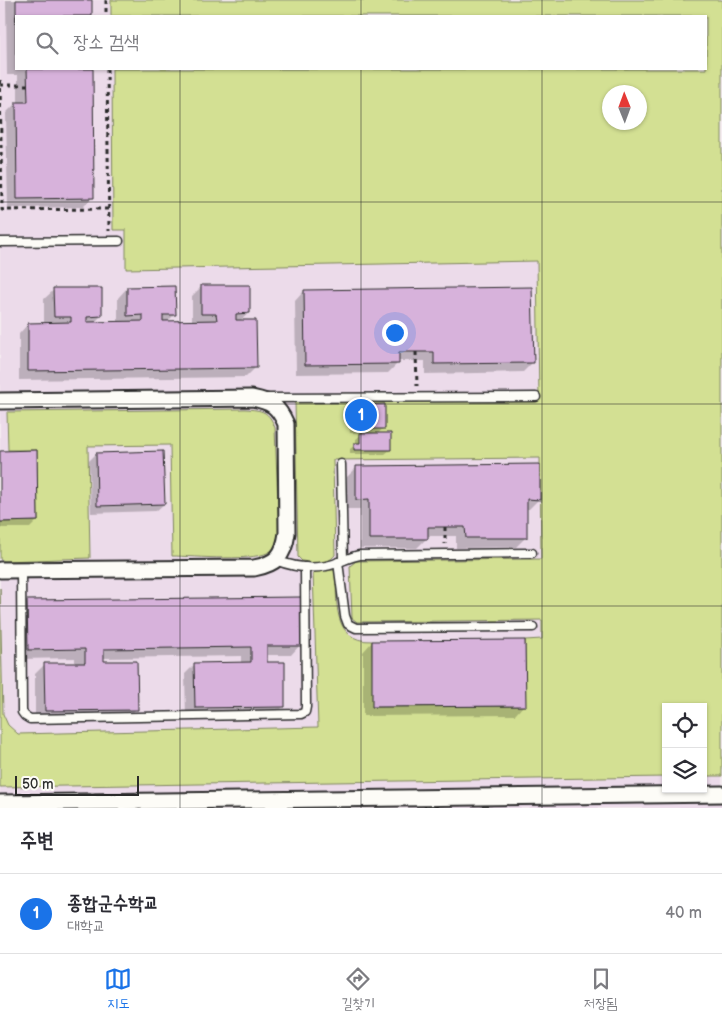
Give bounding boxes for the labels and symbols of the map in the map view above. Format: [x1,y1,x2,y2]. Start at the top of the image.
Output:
north arrow [602,85,647,130]
your location [382,320,408,346]
pin: 1 [345,396,377,434]
scale bar [15,773,139,796]

